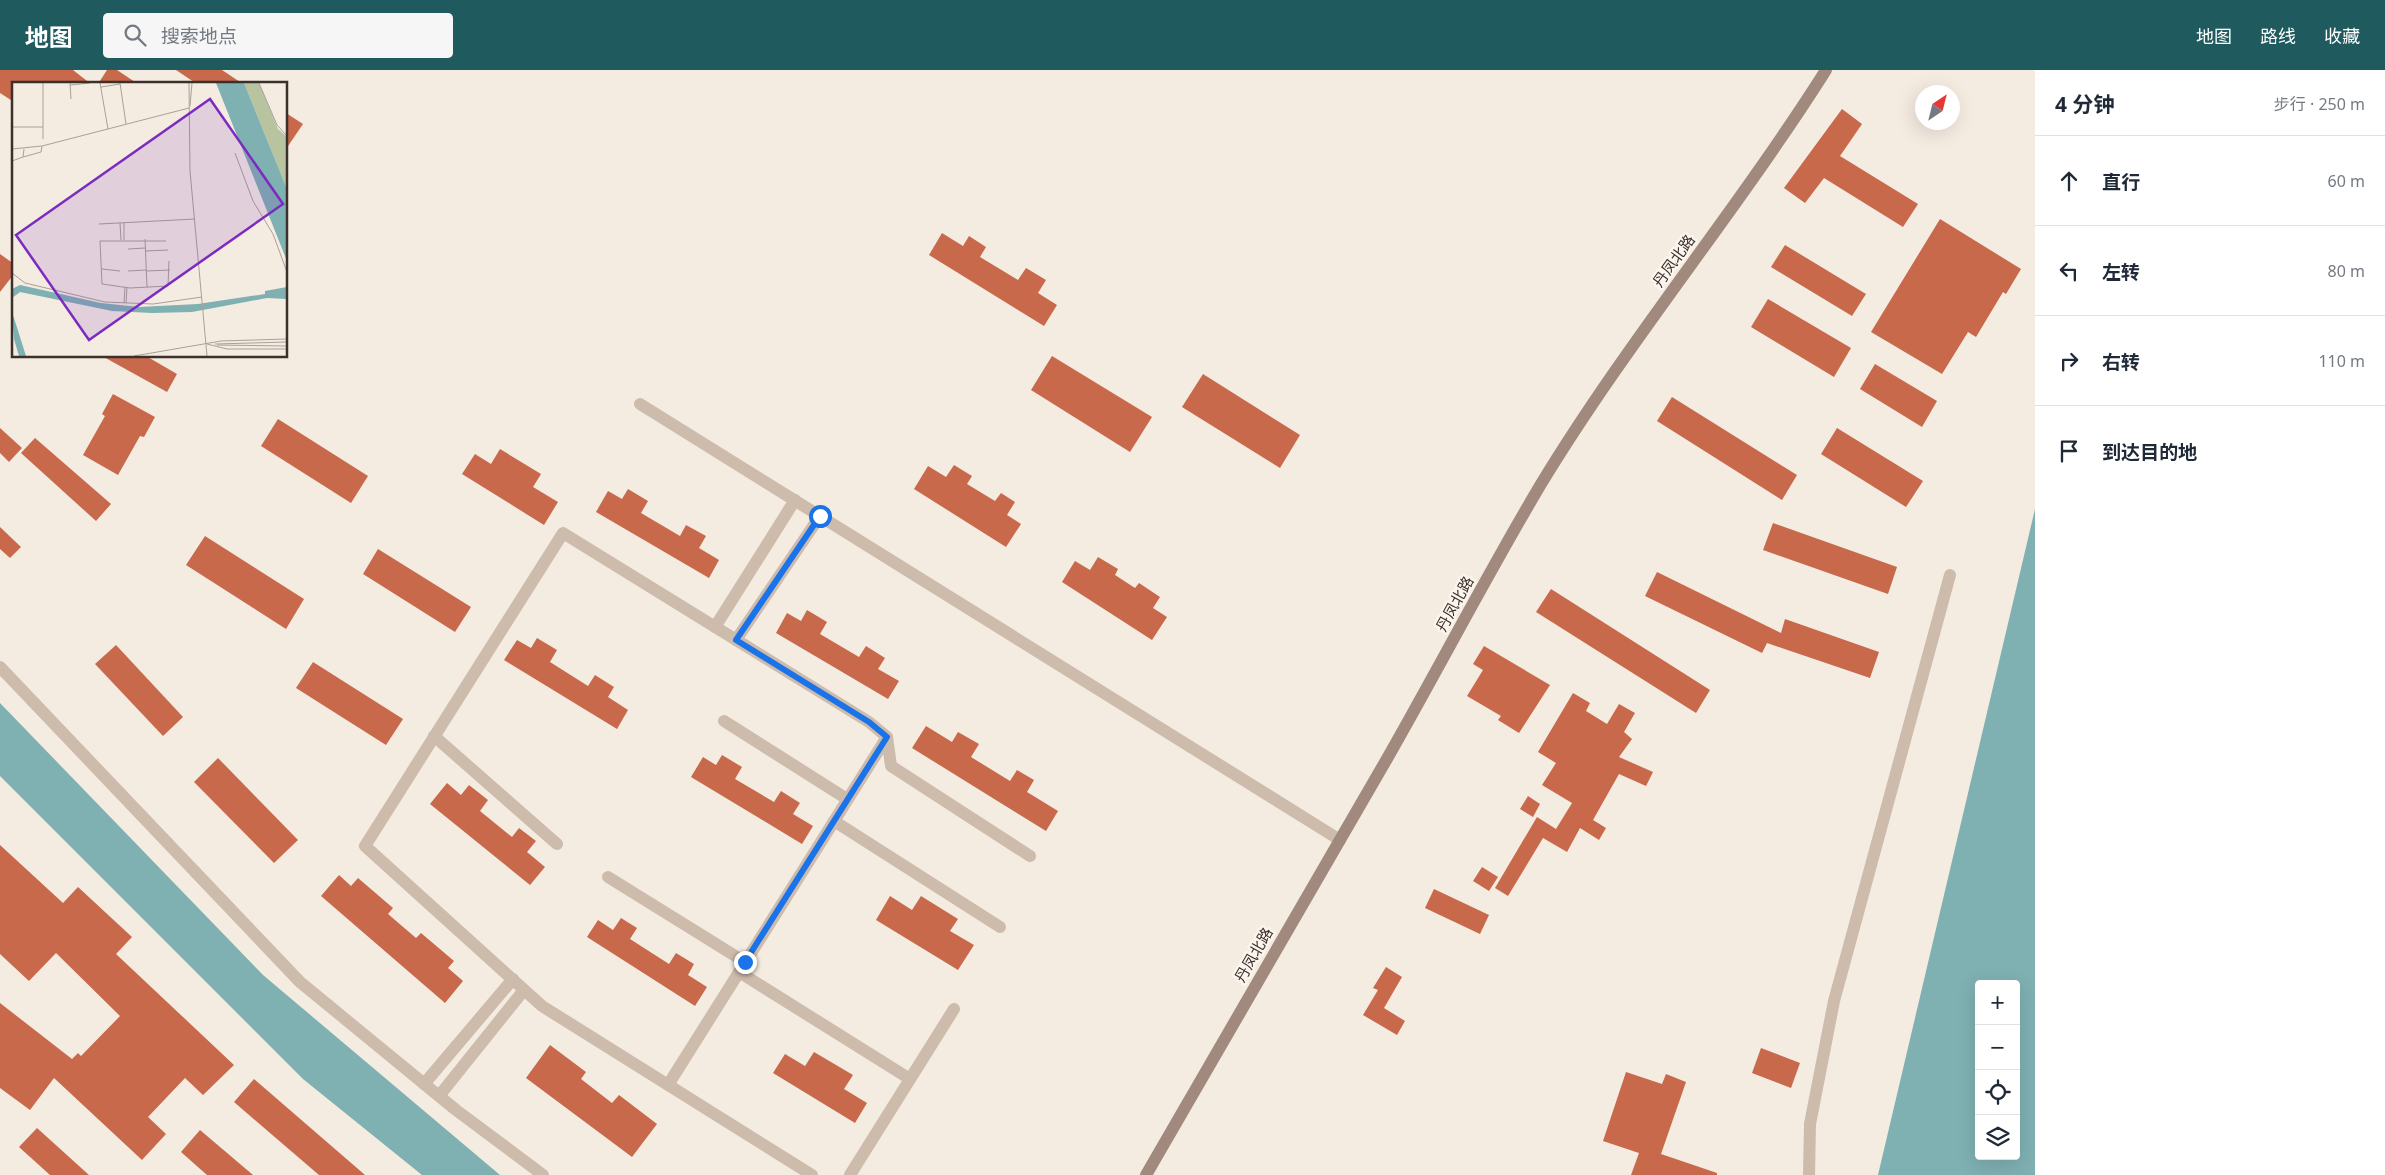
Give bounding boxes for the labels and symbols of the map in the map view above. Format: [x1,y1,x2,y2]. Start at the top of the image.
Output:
inset map [12,82,288,358]
north arrow [1915,85,1960,130]
street label: 丹凤北路 [1647,230,1699,291]
route start [809,505,832,528]
street label: 丹凤北路 [1431,572,1477,635]
street label: 丹凤北路 [1229,924,1277,985]
route end [734,951,757,974]

